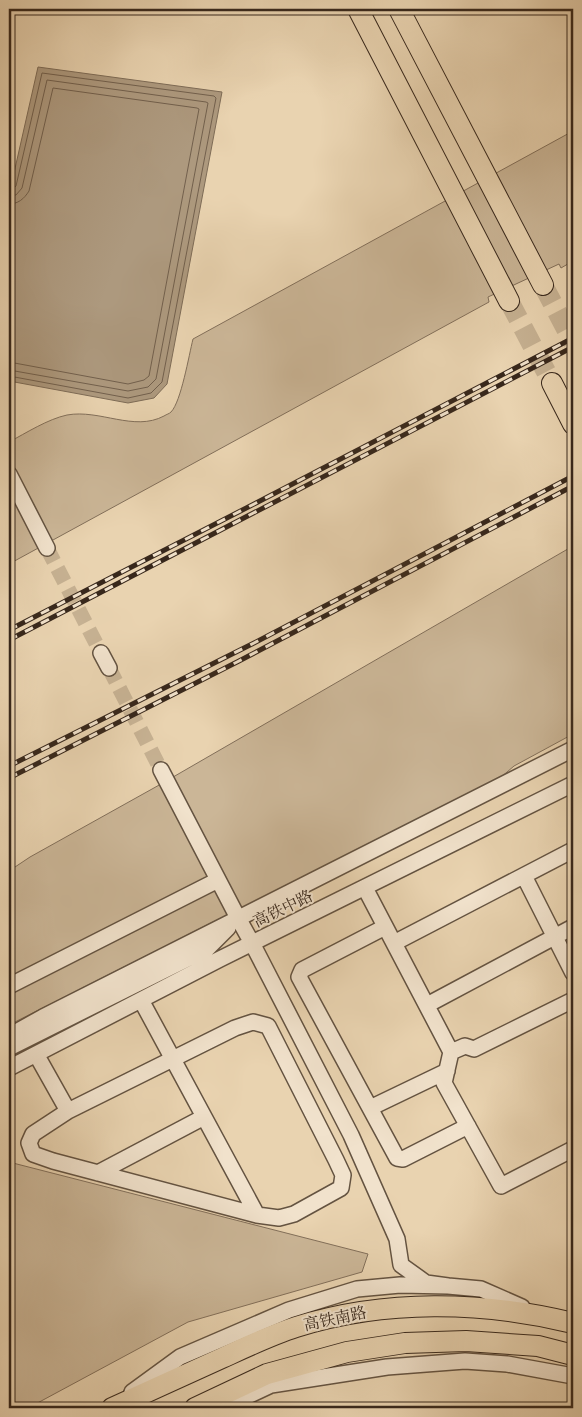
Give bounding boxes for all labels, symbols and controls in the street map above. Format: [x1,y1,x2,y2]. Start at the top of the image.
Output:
street label: 高铁中路 [250,886,316,932]
street label: 高铁南路 [302,1303,368,1335]

